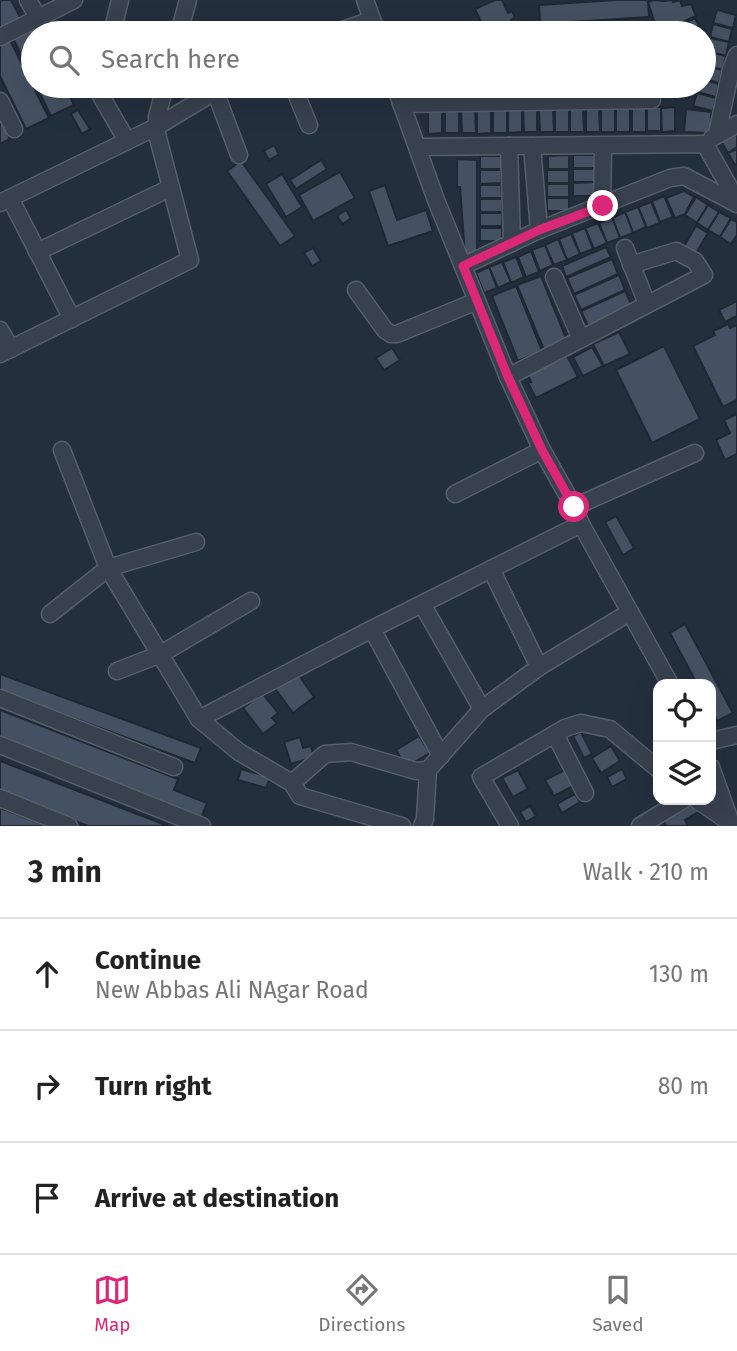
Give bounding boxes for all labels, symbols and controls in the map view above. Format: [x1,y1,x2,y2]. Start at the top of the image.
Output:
search box [21,21,716,98]
icon: search [45,41,83,79]
text: Search here [101,44,240,75]
route end [587,190,618,221]
route start [558,491,589,522]
map controls [653,679,716,805]
button: locate [653,679,716,742]
button: layers [653,742,716,805]
text: 3 min [28,854,102,890]
text: Walk · 210 m [583,858,709,886]
text: Continue [95,945,201,976]
icon: ahead [28,955,66,993]
text: 130 m [649,960,709,988]
text: New Abbas Ali NAgar Road [95,976,369,1004]
icon: right [28,1067,66,1105]
text: Turn right [95,1071,212,1102]
text: 80 m [658,1072,709,1100]
icon: arrive [28,1179,66,1217]
text: Arrive at destination [95,1183,339,1214]
tab: Map [93,1271,131,1336]
tab: Directions [318,1271,405,1336]
tab: Saved [592,1271,644,1336]

